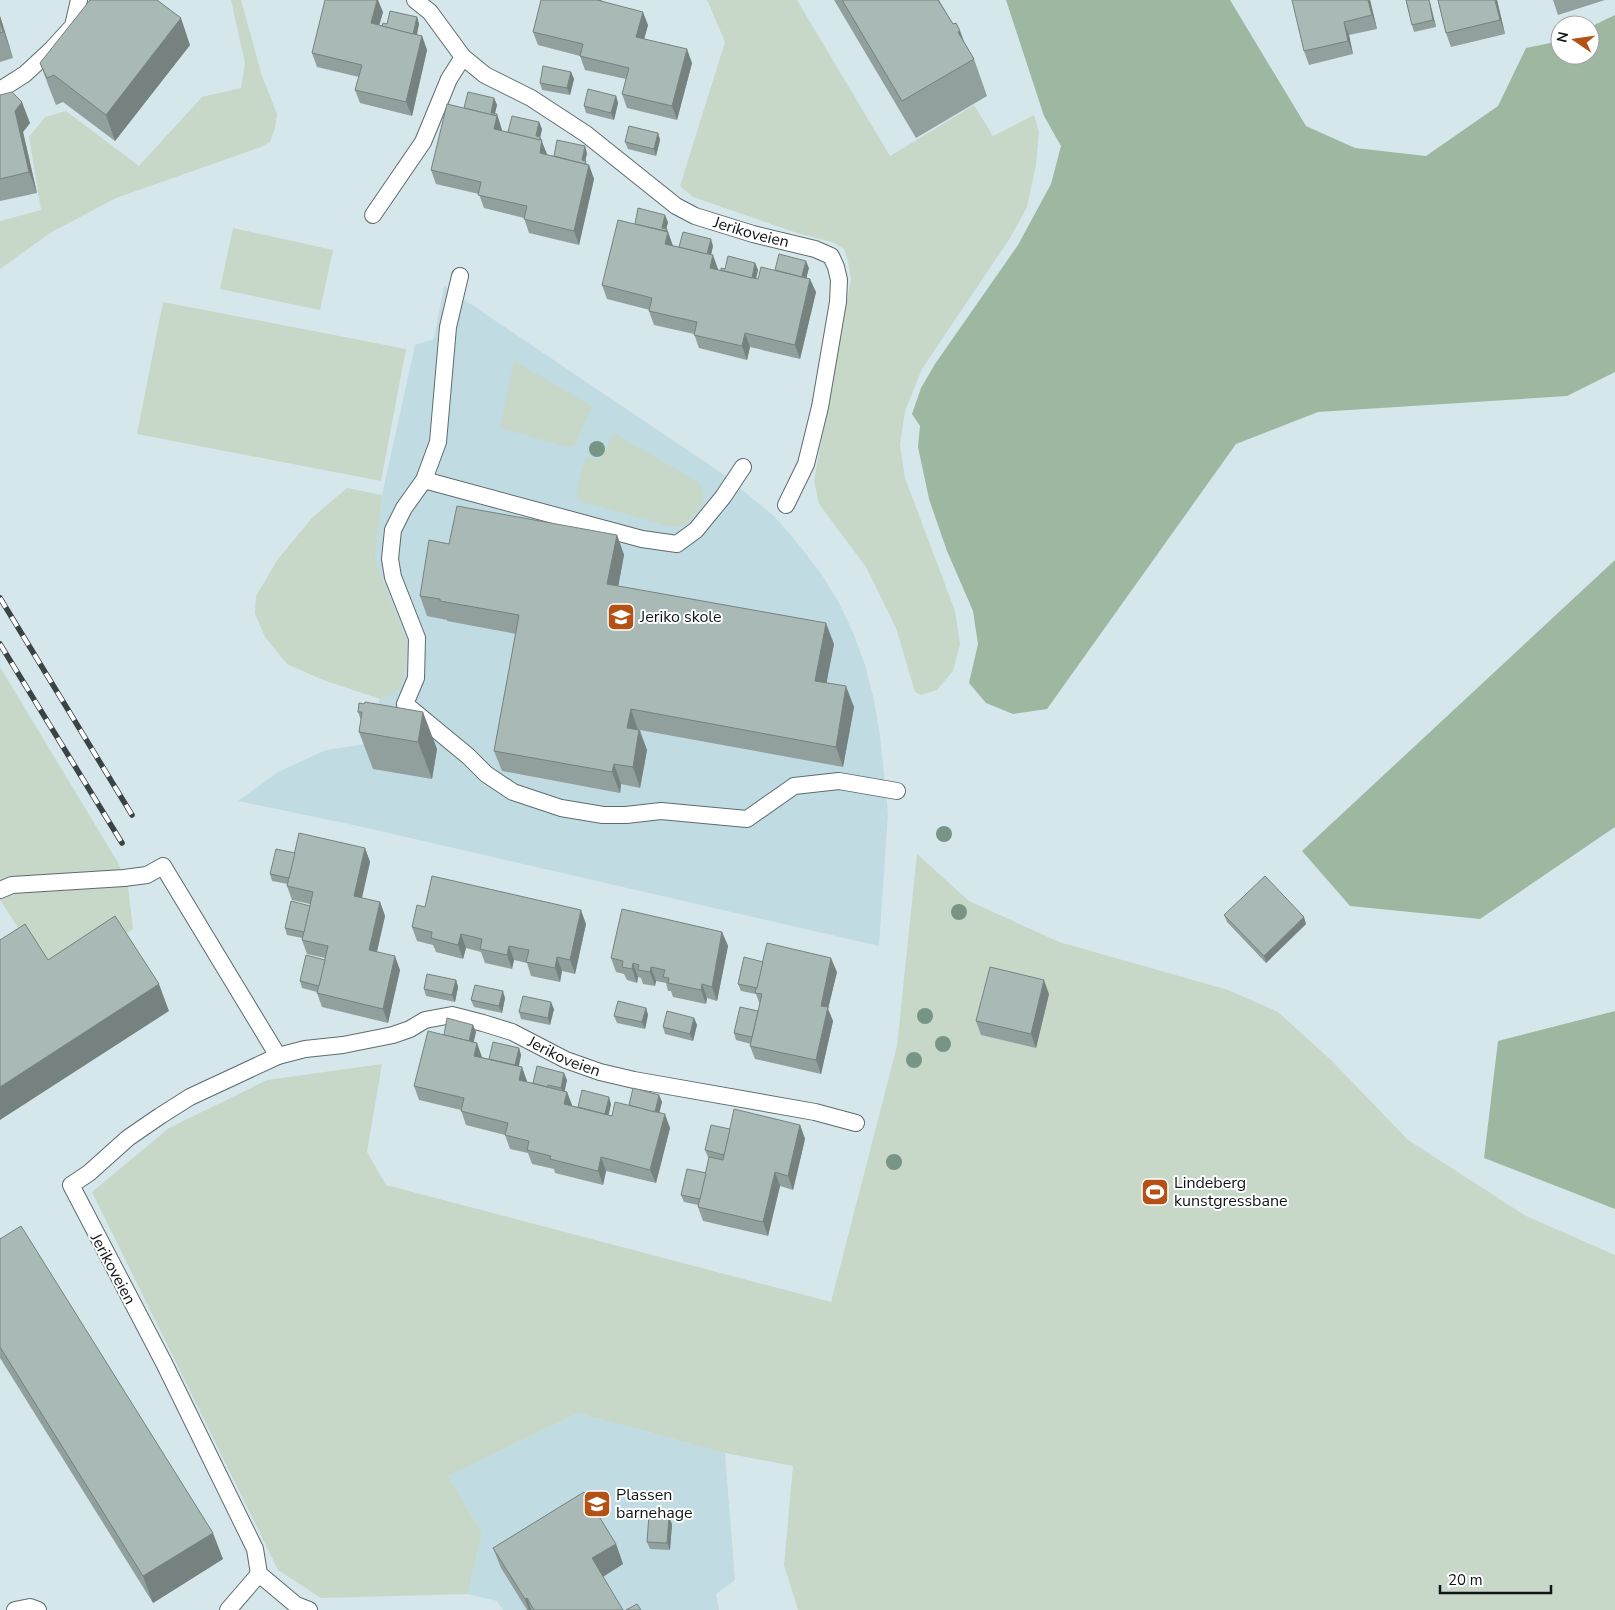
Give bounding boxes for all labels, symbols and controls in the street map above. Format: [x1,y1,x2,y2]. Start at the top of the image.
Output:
north arrow [1550,15,1600,65]
text: N [1552,30,1573,44]
street label: Jerikoveien [710,211,791,253]
school or university icon: Jeriko skole [606,602,636,632]
place label: Jeriko skole [639,606,722,628]
street label: Jerikoveien [523,1030,603,1082]
place label: Lindeberg kunstgressbane [1174,1172,1288,1212]
sports icon: Lindeberg kunstgressbane [1140,1177,1170,1207]
street label: Jerikoveien [85,1229,141,1308]
place label: Plassen barnehage [616,1484,693,1524]
school or university icon: Plassen barnehage [582,1489,612,1519]
scale bar [1440,1562,1551,1594]
text: 20 m [1448,1570,1483,1590]

